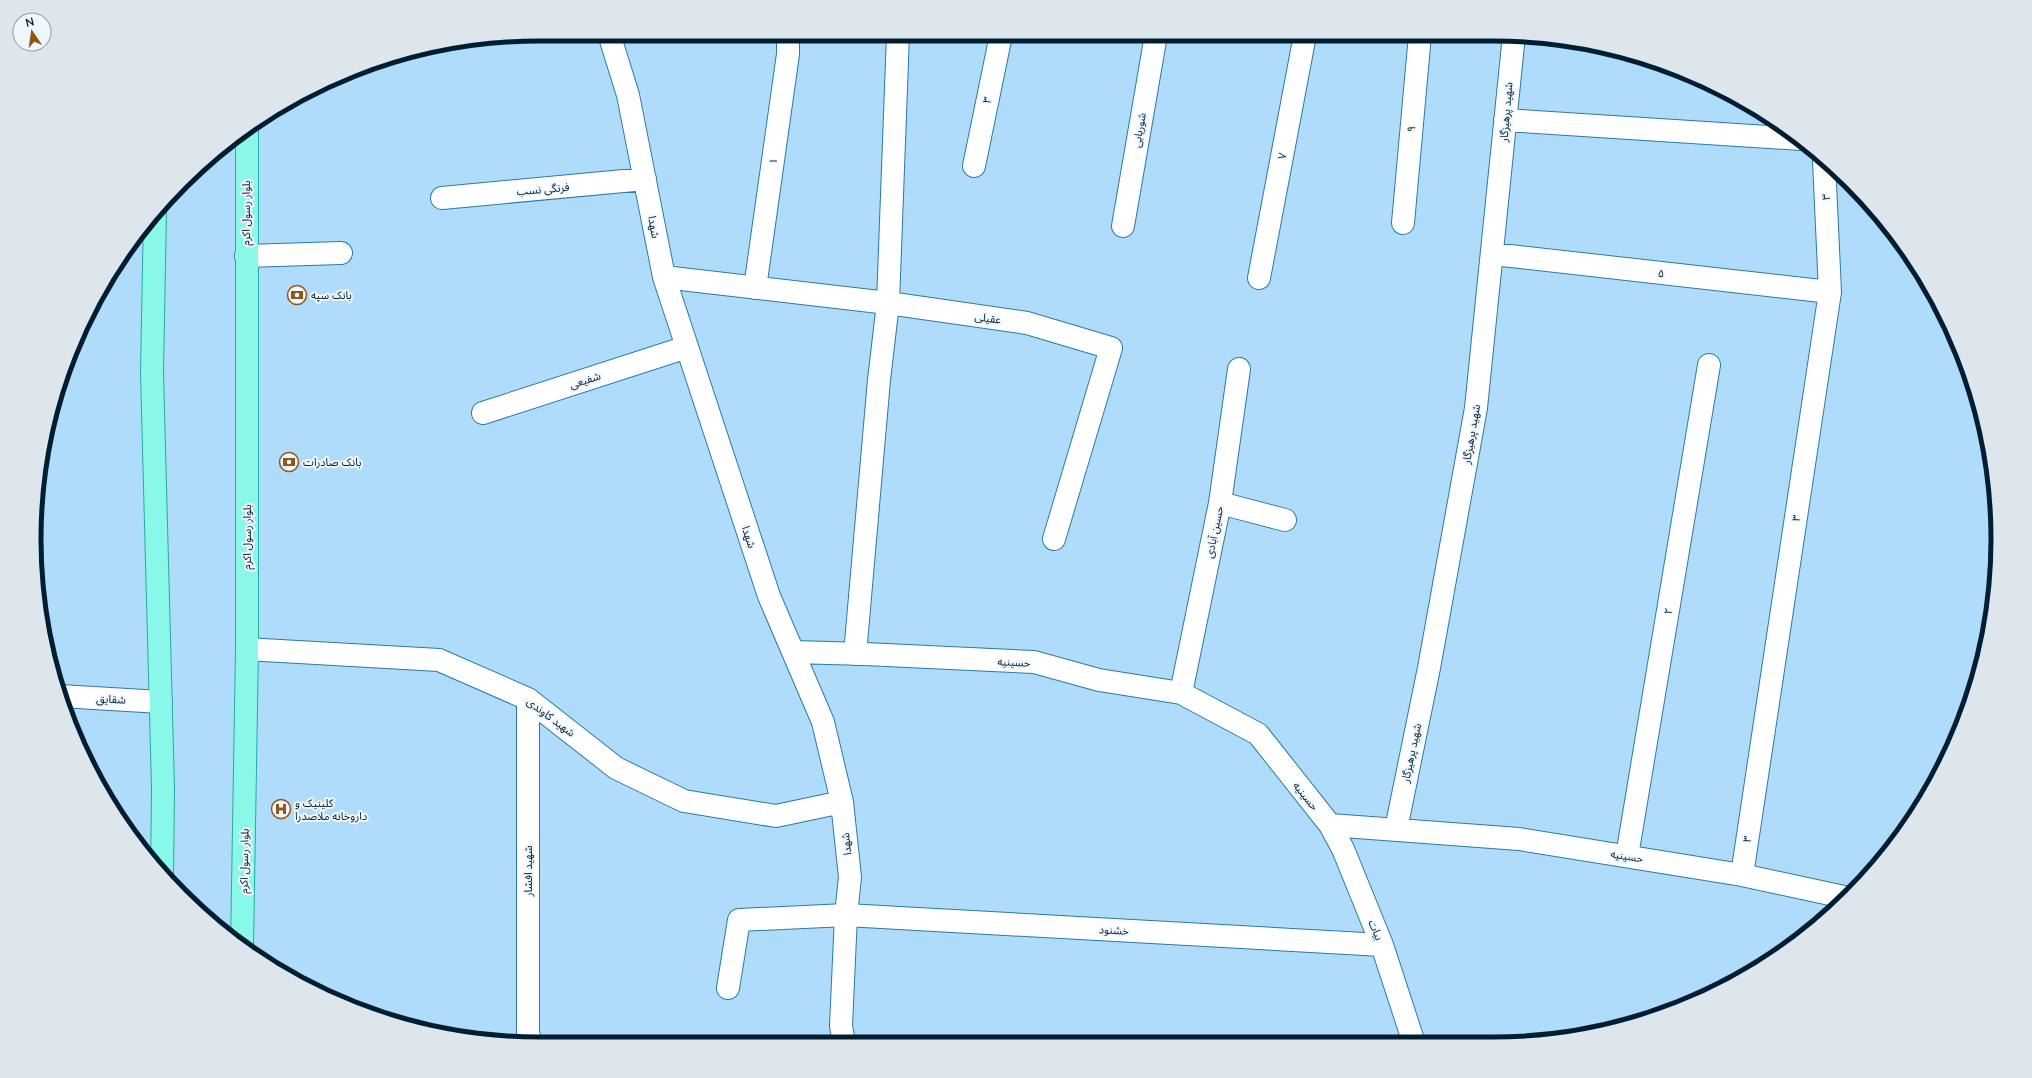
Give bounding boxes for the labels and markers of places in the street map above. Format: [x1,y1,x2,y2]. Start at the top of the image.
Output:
bank icon: بانک سپه [286,284,308,306]
place label: بانک سپه [311,288,352,303]
bank icon: بانک صادرات [278,451,300,473]
place label: بانک صادرات [303,455,361,469]
place label: کلینیک و داروخانه ملاصدرا [295,796,367,823]
hospital icon: کلینیک و داروخانه ملاصدرا [270,798,292,820]

